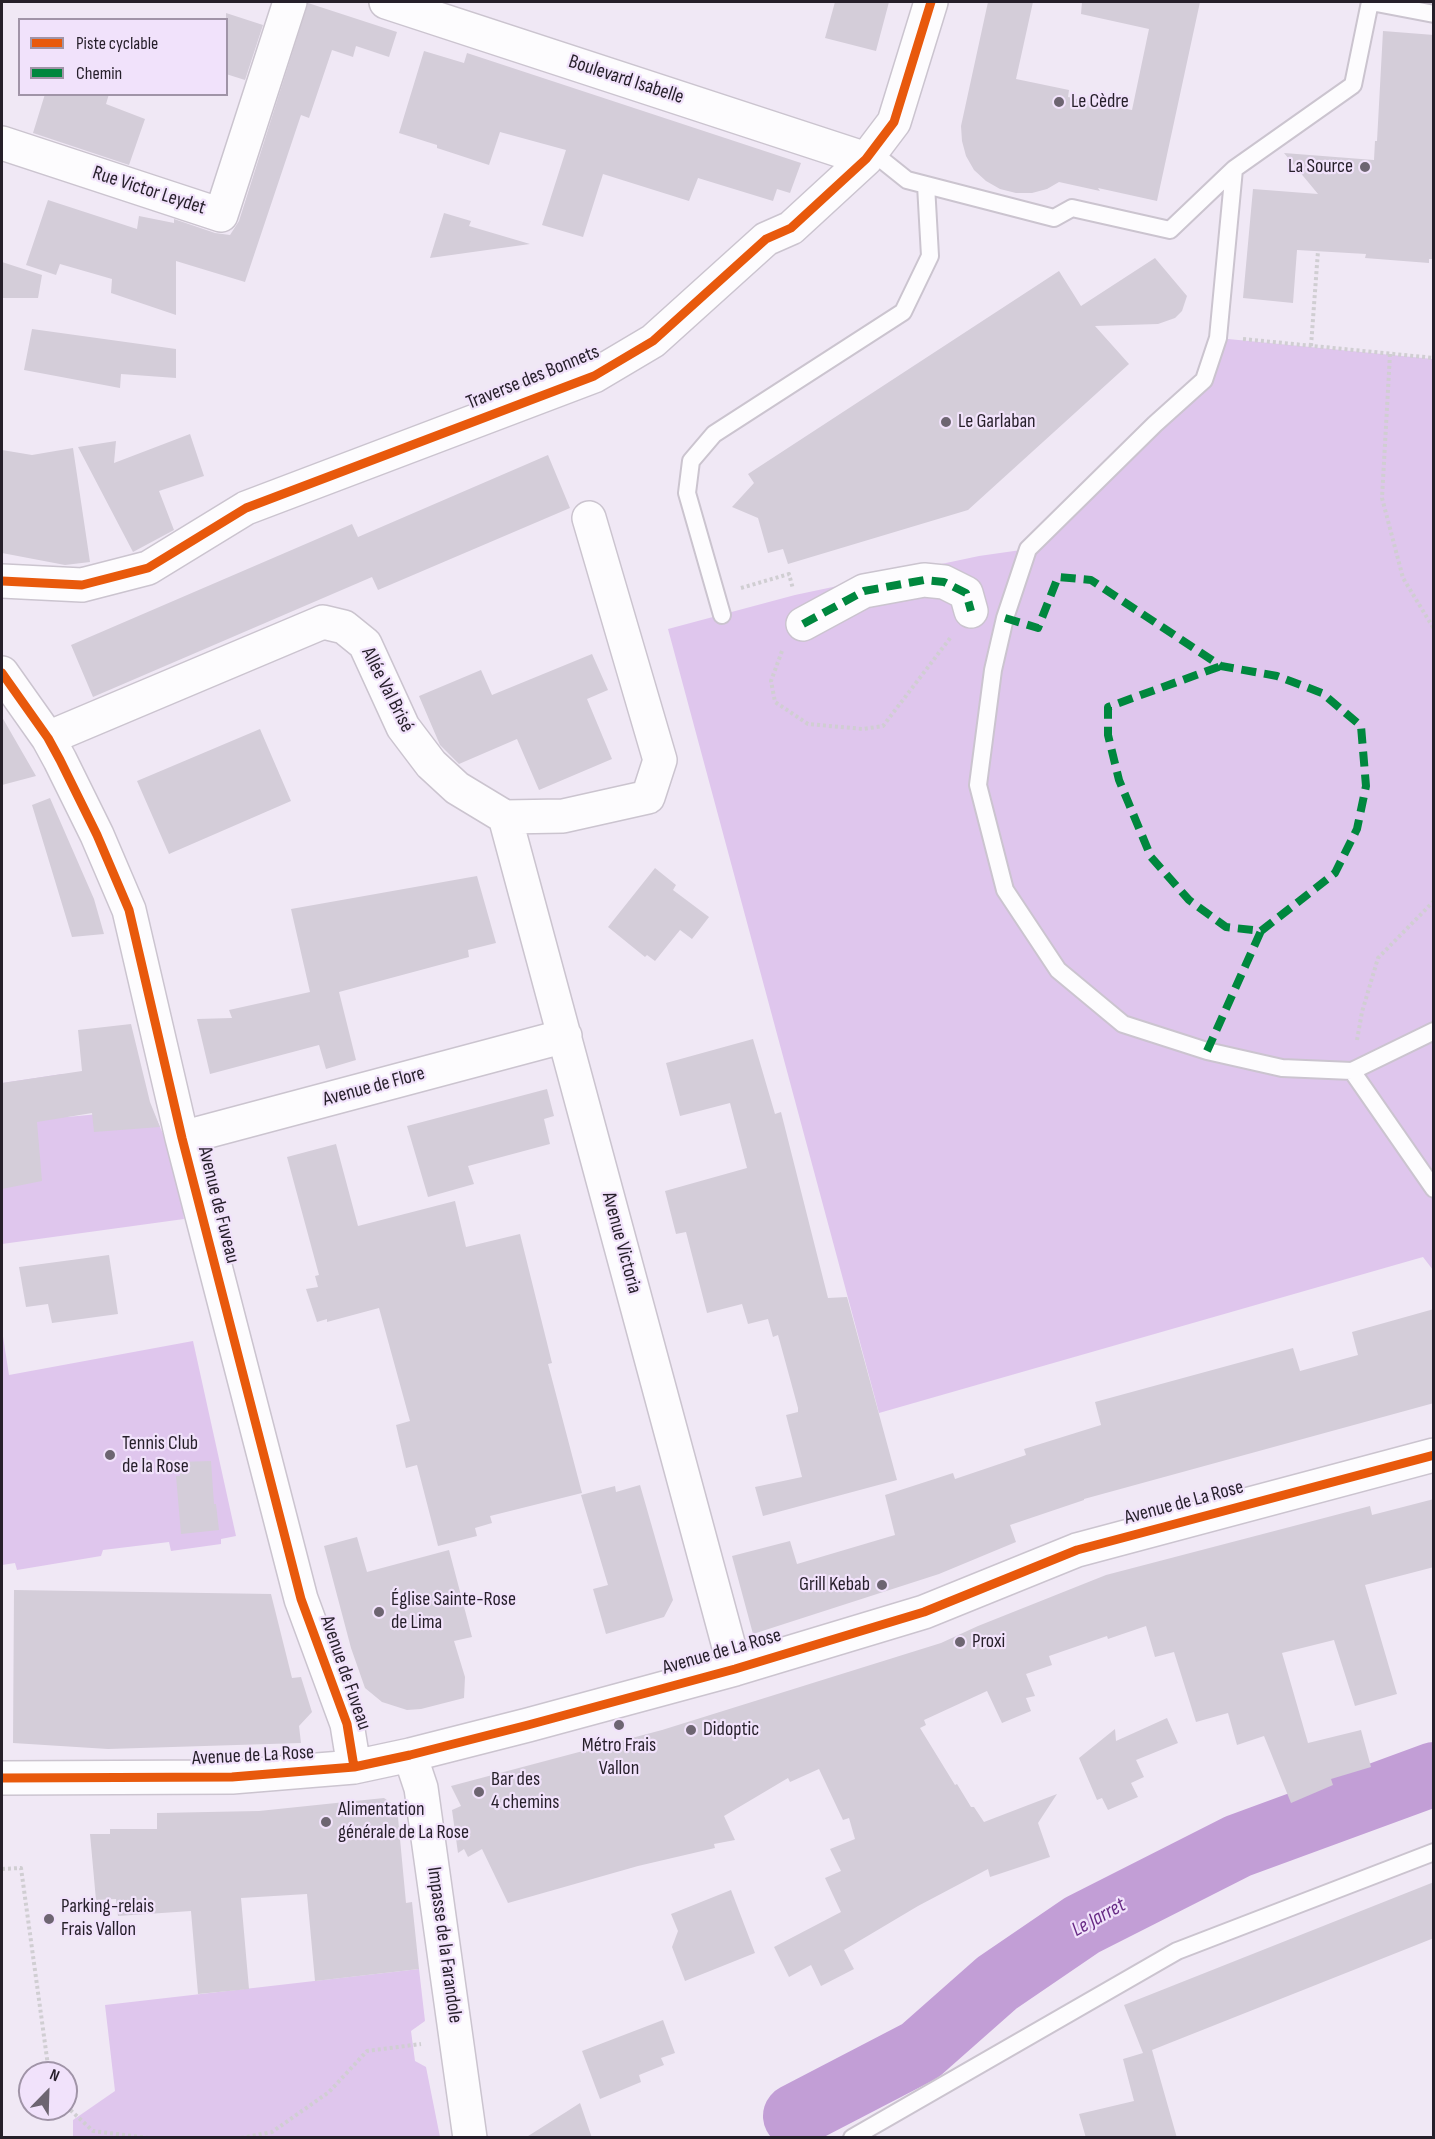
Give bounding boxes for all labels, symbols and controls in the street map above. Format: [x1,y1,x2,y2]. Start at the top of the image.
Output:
legend [18,18,228,96]
text: Piste cyclable [76,33,158,54]
street label: Boulevard Isabelle [565,50,687,110]
text: Chemin [76,63,122,84]
place label: Le Cèdre [1071,90,1129,114]
marker: Le Cèdre [1052,95,1066,109]
place label: La Source [1288,155,1353,179]
marker: La Source [1358,160,1372,174]
street label: Rue Victor Leydet [89,161,209,221]
street label: Traverse des Bonnets [463,340,603,416]
place label: Le Garlaban [958,410,1036,434]
marker: Le Garlaban [939,415,953,429]
street label: Allée Val Brisé [355,644,419,736]
street label: Avenue de Flore [320,1062,428,1112]
street label: Avenue de Fuveau [192,1144,244,1266]
street label: Avenue Victoria [596,1190,646,1296]
place label: Tennis Club de la Rose [122,1432,198,1479]
marker: Tennis Club de la Rose [103,1448,117,1462]
street label: Avenue de La Rose [1122,1476,1246,1530]
place label: Grill Kebab [799,1573,870,1597]
marker: Grill Kebab [875,1578,889,1592]
place label: Église Sainte-Rose de Lima [391,1588,516,1635]
marker: Église Sainte-Rose de Lima [372,1605,386,1619]
street label: Avenue de Fuveau [314,1613,376,1733]
street label: Avenue de La Rose [660,1624,784,1680]
place label: Proxi [972,1630,1005,1654]
marker: Proxi [953,1635,967,1649]
marker: Métro Frais Vallon [612,1718,626,1732]
place label: Didoptic [703,1718,759,1742]
marker: Didoptic [684,1723,698,1737]
place label: Métro Frais Vallon [582,1734,656,1781]
street label: Avenue de La Rose [191,1741,315,1771]
place label: Bar des 4 chemins [491,1768,559,1815]
marker: Bar des 4 chemins [472,1785,486,1799]
place label: Alimentation générale de La Rose [338,1798,469,1845]
marker: Alimentation générale de La Rose [319,1815,333,1829]
street label: Impasse de la Farandole [421,1865,467,2025]
water label: Le Jarret [1068,1893,1130,1943]
place label: Parking-relais Frais Vallon [61,1895,154,1942]
marker: Parking-relais Frais Vallon [42,1912,56,1926]
north arrow [18,2061,78,2121]
text: N [47,2065,62,2086]

